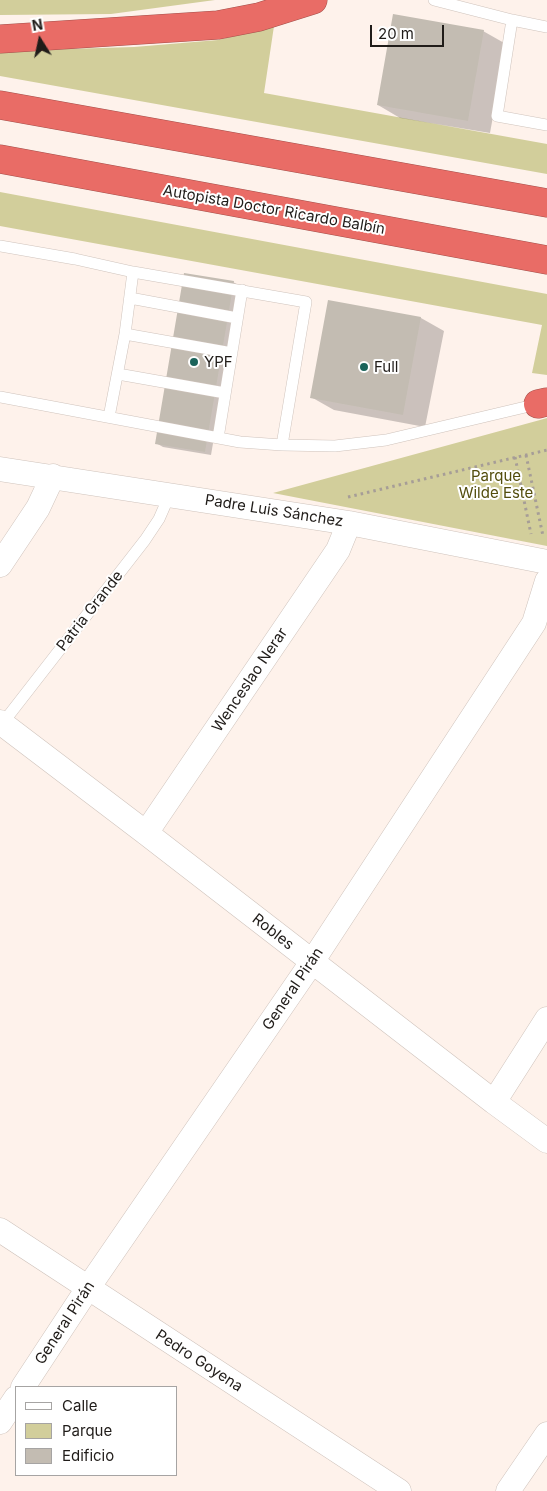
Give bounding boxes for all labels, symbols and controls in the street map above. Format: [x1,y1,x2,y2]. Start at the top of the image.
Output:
north arrow [15,15,65,65]
text: N [31,15,44,34]
scale bar [372,15,446,47]
text: 20 m [378,24,414,43]
street label: Autopista Doctor Ricardo Balbín [162,182,386,238]
place label: YPF [204,353,233,371]
marker: YPF [188,356,200,368]
place label: Full [374,358,398,376]
marker: Full [358,361,370,373]
park label: Parque Wilde Este [459,467,533,502]
street label: Padre Luis Sánchez [204,491,344,531]
street label: Patria Grande [53,567,127,655]
street label: Wenceslao Nerar [208,624,292,736]
street label: Robles [249,910,297,954]
street label: General Pirán [259,944,327,1034]
street label: General Pirán [31,1278,99,1368]
street label: Pedro Goyena [152,1326,246,1396]
legend [15,1386,178,1476]
text: Calle [62,1396,97,1415]
text: Parque [62,1421,112,1440]
text: Edificio [62,1446,114,1465]

